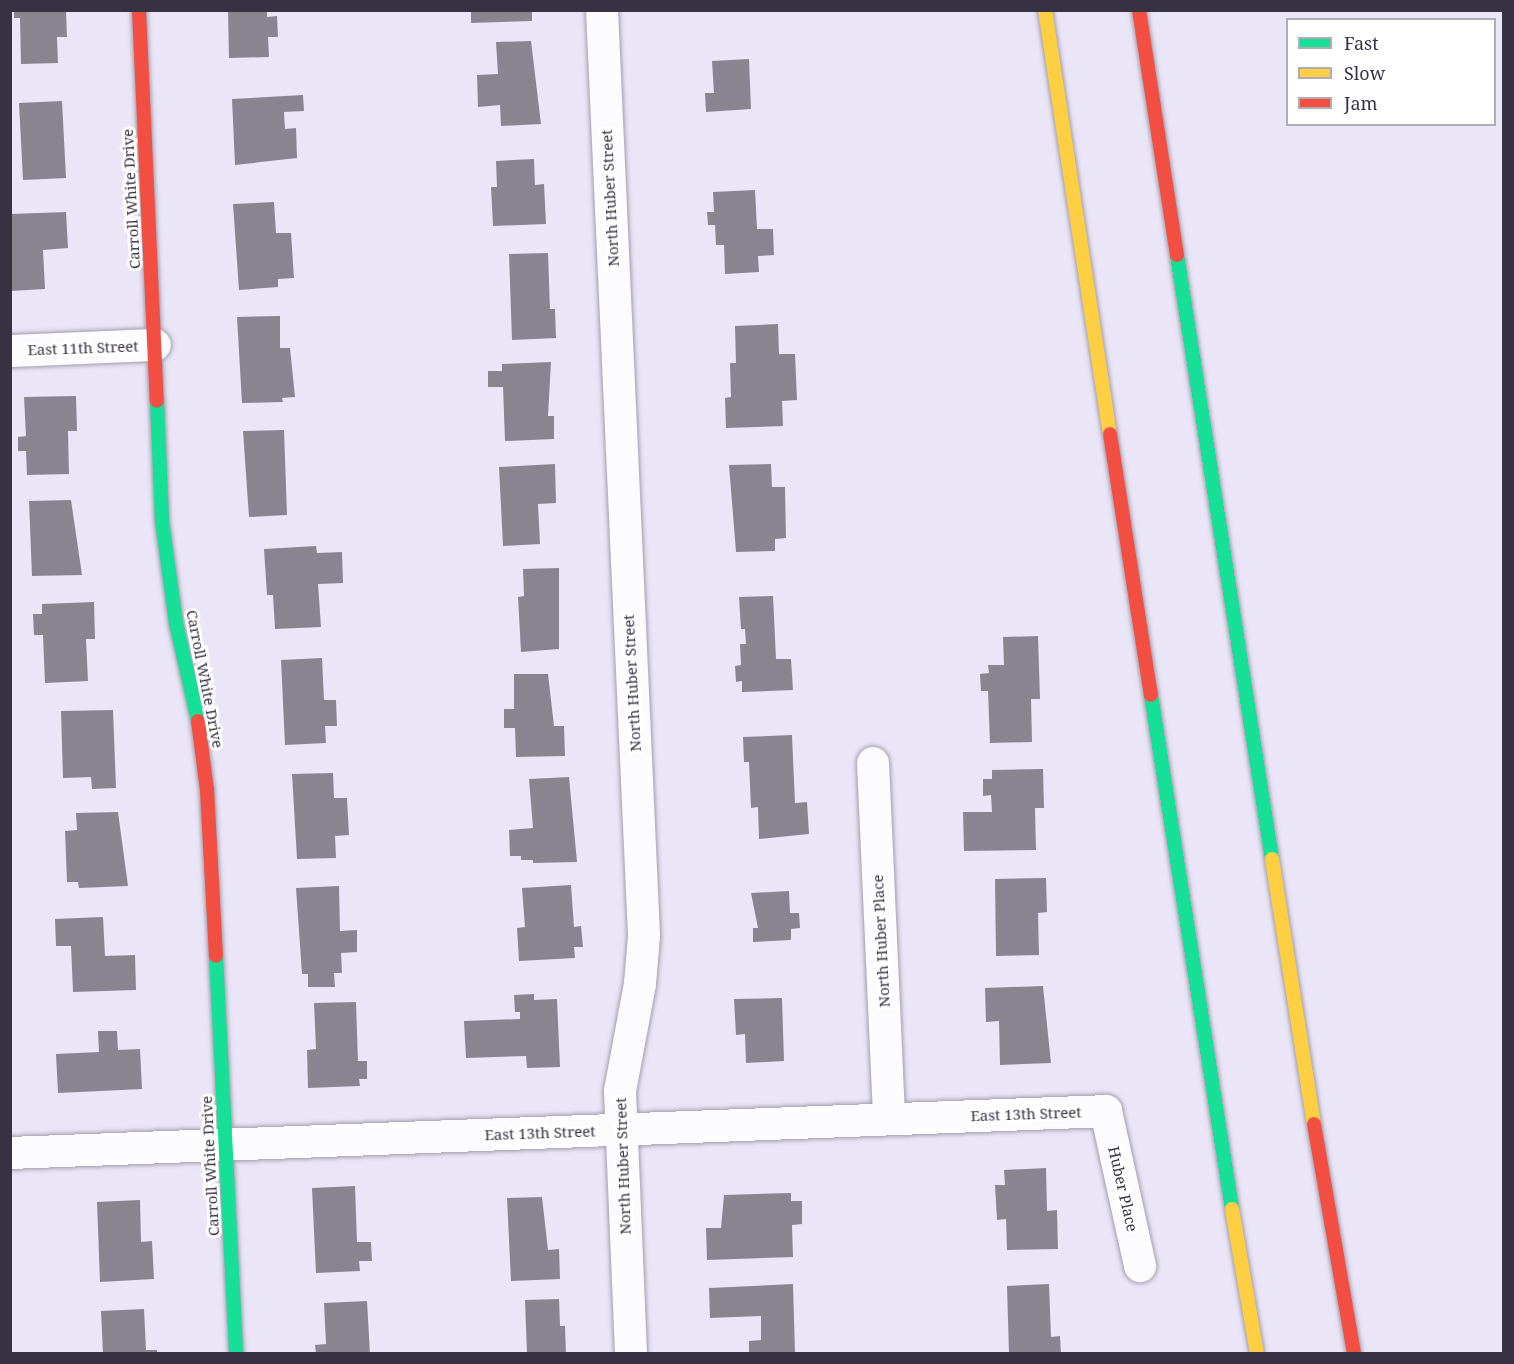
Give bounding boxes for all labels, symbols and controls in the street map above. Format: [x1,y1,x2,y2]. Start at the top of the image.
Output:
legend [1286,18,1496,126]
text: Fast [1344,31,1379,55]
text: Slow [1344,61,1385,85]
text: Jam [1344,91,1378,115]
street label: Carroll White Drive [118,128,144,270]
street label: North Huber Street [597,129,623,267]
street label: East 11th Street [27,337,139,359]
street label: Carroll White Drive [183,608,227,750]
street label: North Huber Street [619,614,645,752]
street label: North Huber Place [869,874,893,1008]
street label: Carroll White Drive [197,1095,223,1237]
street label: North Huber Street [612,1097,634,1235]
street label: East 13th Street [970,1103,1082,1125]
street label: East 13th Street [484,1122,596,1144]
street label: Huber Place [1104,1145,1142,1233]

